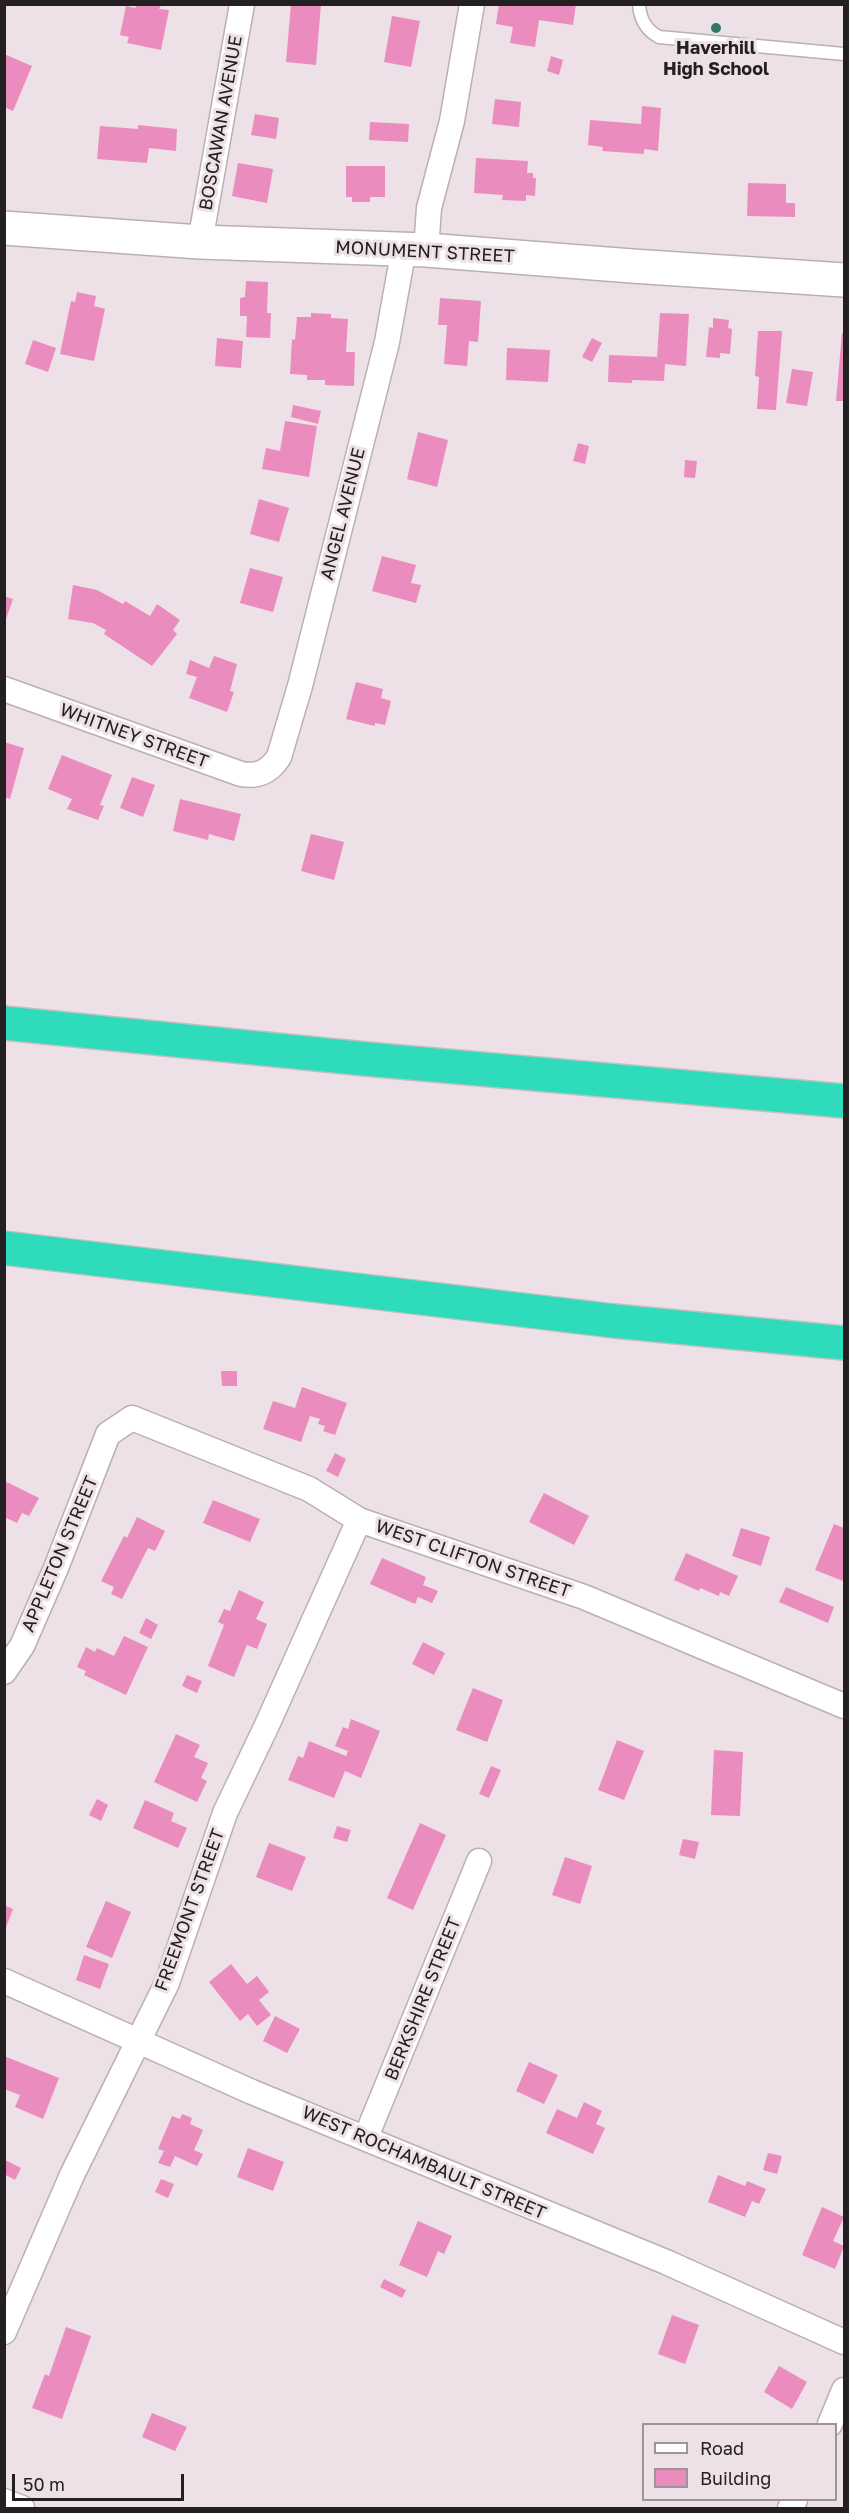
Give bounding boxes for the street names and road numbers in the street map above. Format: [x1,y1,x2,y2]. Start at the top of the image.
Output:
street label: BOSCAWAN AVENUE [195,34,247,212]
street label: MONUMENT STREET [335,237,515,267]
street label: ANGEL AVENUE [316,446,370,582]
street label: WHITNEY STREET [57,699,211,773]
street label: APPLETON STREET [17,1473,103,1635]
street label: WEST CLIFTON STREET [373,1515,573,1603]
street label: FREEMONT STREET [151,1826,229,1994]
street label: BERKSHIRE STREET [380,1914,466,2084]
street label: WEST ROCHAMBAULT STREET [299,2102,549,2224]

